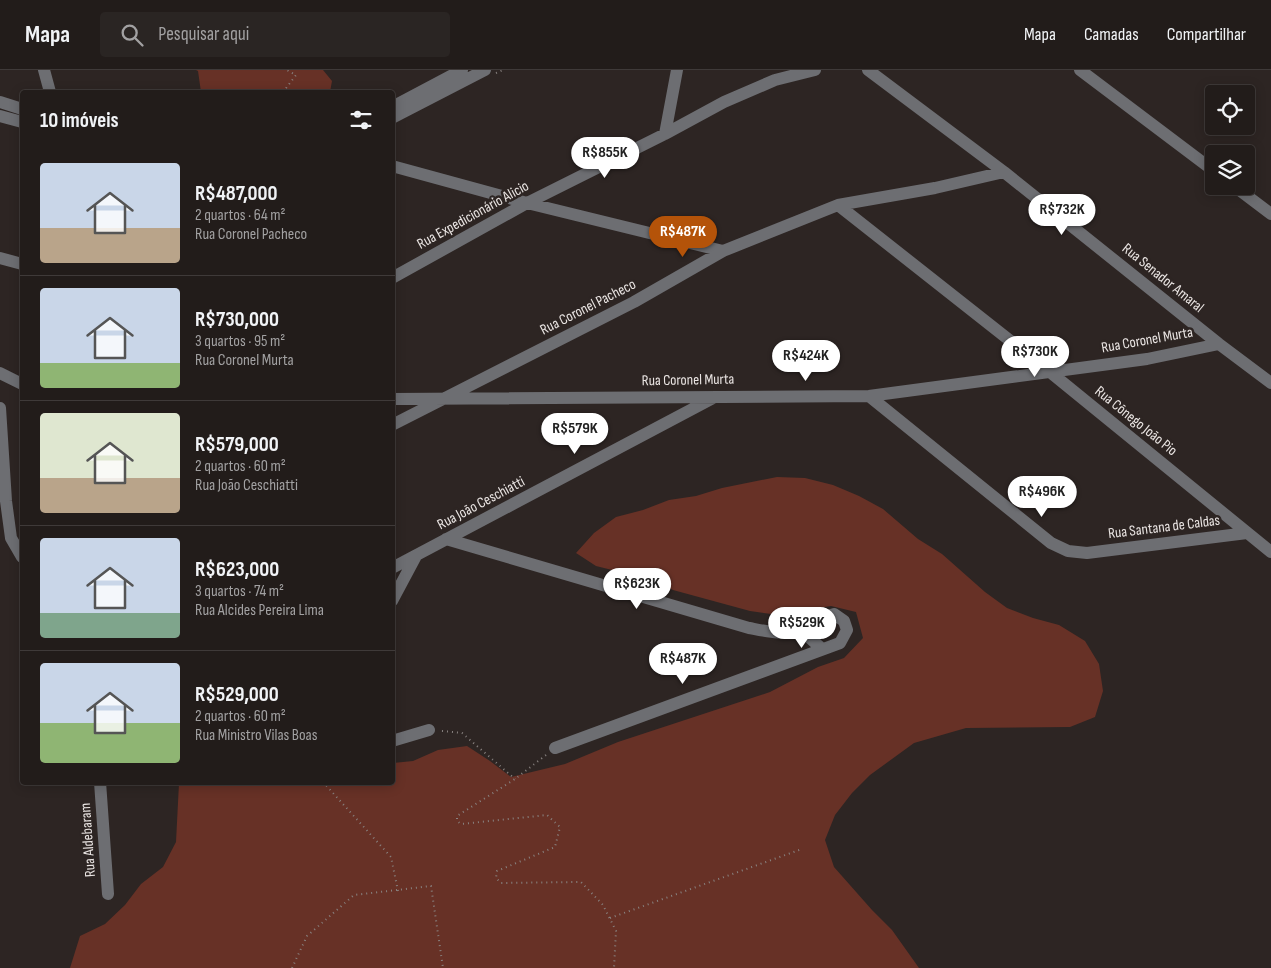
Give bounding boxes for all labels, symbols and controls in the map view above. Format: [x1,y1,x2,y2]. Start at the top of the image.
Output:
search box [100,12,450,57]
text: Mapa [25,20,70,49]
icon: search [118,21,146,49]
text: Pesquisar aqui [158,23,249,46]
text: Mapa [1024,24,1056,45]
text: Camadas [1084,24,1139,45]
text: Compartilhar [1167,24,1246,45]
map controls [1205,85,1255,195]
button: locate [1205,85,1255,135]
icon: filters [347,106,375,134]
text: 10 imóveis [40,108,119,133]
pin: R$855K [564,136,646,179]
text: R$855K [582,143,628,162]
button: layers [1205,145,1255,195]
street label: Rua Expedicionário Alicio [414,176,532,254]
text: R$487,000 [195,181,278,206]
icon: home [80,183,140,243]
pin: R$732K [1021,194,1103,236]
text: R$732K [1039,200,1085,219]
text: 2 quartos · 64 m² [195,206,286,225]
pin: R$487K [642,216,724,258]
text: R$487K [660,222,706,241]
text: Rua Coronel Pacheco [195,225,307,244]
street label: Rua Senador Amaral [1118,239,1208,317]
street label: Rua Coronel Pacheco [537,275,639,339]
text: R$730,000 [195,307,279,332]
icon: home [80,308,140,368]
street label: Rua Coronel Murta [1100,323,1194,357]
text: 3 quartos · 95 m² [195,332,285,351]
pin: R$730K [994,336,1076,378]
pin: R$424K [765,340,847,382]
text: R$730K [1012,342,1058,361]
text: R$424K [783,346,829,365]
text: Rua Coronel Murta [195,351,294,370]
street label: Rua Coronel Murta [642,370,735,390]
street label: Rua Cônego João Pio [1091,382,1181,460]
pin: R$579K [534,412,616,455]
text: R$579K [552,419,598,438]
text: R$579,000 [195,432,279,457]
icon: home [80,433,140,493]
text: 2 quartos · 60 m² [195,457,286,476]
street label: Rua João Ceschiatti [434,472,528,534]
text: Rua João Ceschiatti [195,476,298,495]
pin: R$496K [1001,476,1083,518]
text: R$496K [1019,482,1065,501]
street label: Rua Santana de Caldas [1107,511,1221,543]
text: R$623,000 [195,557,279,582]
icon: home [80,558,140,618]
pin: R$623K [596,568,678,610]
text: R$623K [614,574,660,593]
text: 3 quartos · 74 m² [195,582,284,601]
text: Rua Alcides Pereira Lima [195,601,324,620]
pin: R$529K [761,606,843,649]
text: R$529K [779,613,825,632]
pin: R$487K [642,642,724,685]
text: R$487K [660,649,706,668]
text: R$529,000 [195,682,279,707]
icon: home [80,683,140,743]
text: 2 quartos · 60 m² [195,707,286,726]
text: Rua Ministro Vilas Boas [195,726,317,745]
street label: Rua Aldebaram [76,802,100,878]

